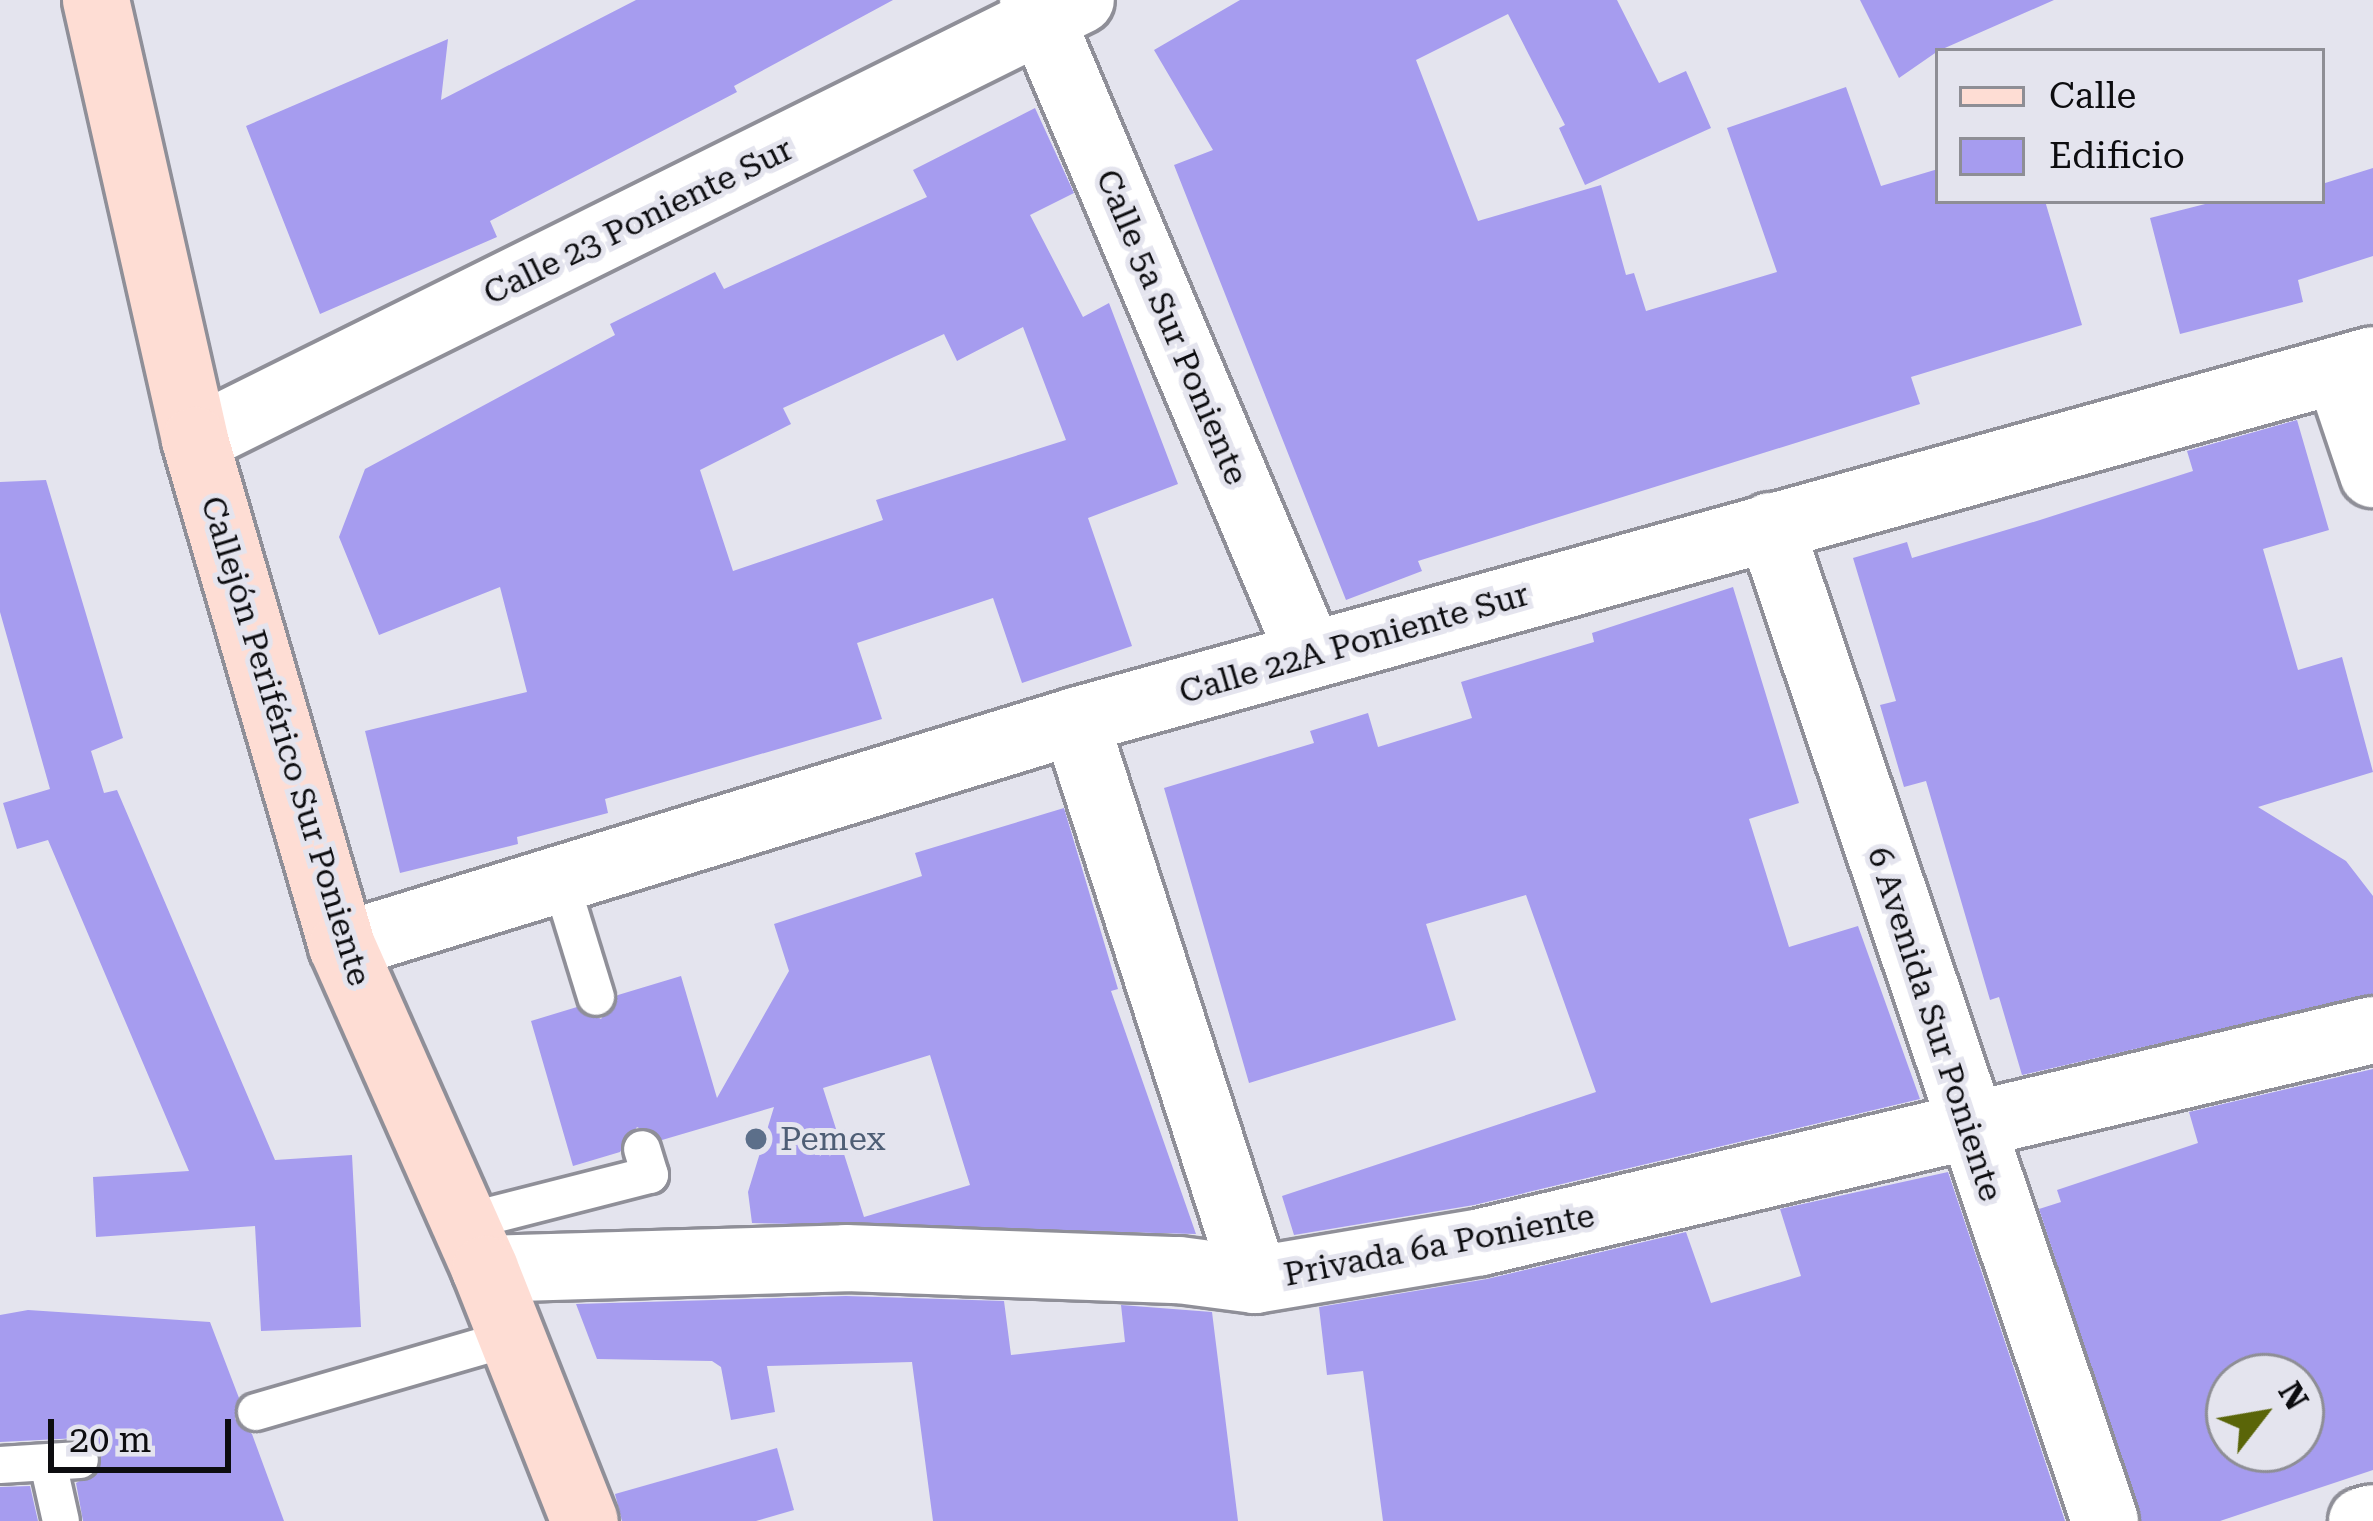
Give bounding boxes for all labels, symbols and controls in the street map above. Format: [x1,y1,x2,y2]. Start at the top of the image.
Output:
legend [1935,48,2325,204]
text: Calle [2049,75,2136,117]
street label: Calle 23 Poniente Sur [477,129,799,313]
text: Edificio [2049,135,2185,177]
street label: Calle 5a Sur Poniente [1088,164,1256,490]
street label: Callejón Periférico Sur Poniente [193,492,379,990]
street label: Calle 22A Poniente Sur [1175,574,1533,712]
street label: 6 Avenida Sur Poniente [1859,842,2011,1206]
place label: Pemex [780,1119,885,1159]
marker: Pemex [743,1126,769,1152]
street label: Privada 6a Poniente [1280,1195,1598,1295]
north arrow [2205,1353,2325,1473]
text: N [2270,1375,2317,1417]
scale bar [54,1395,237,1469]
text: 20 m [69,1419,151,1461]

